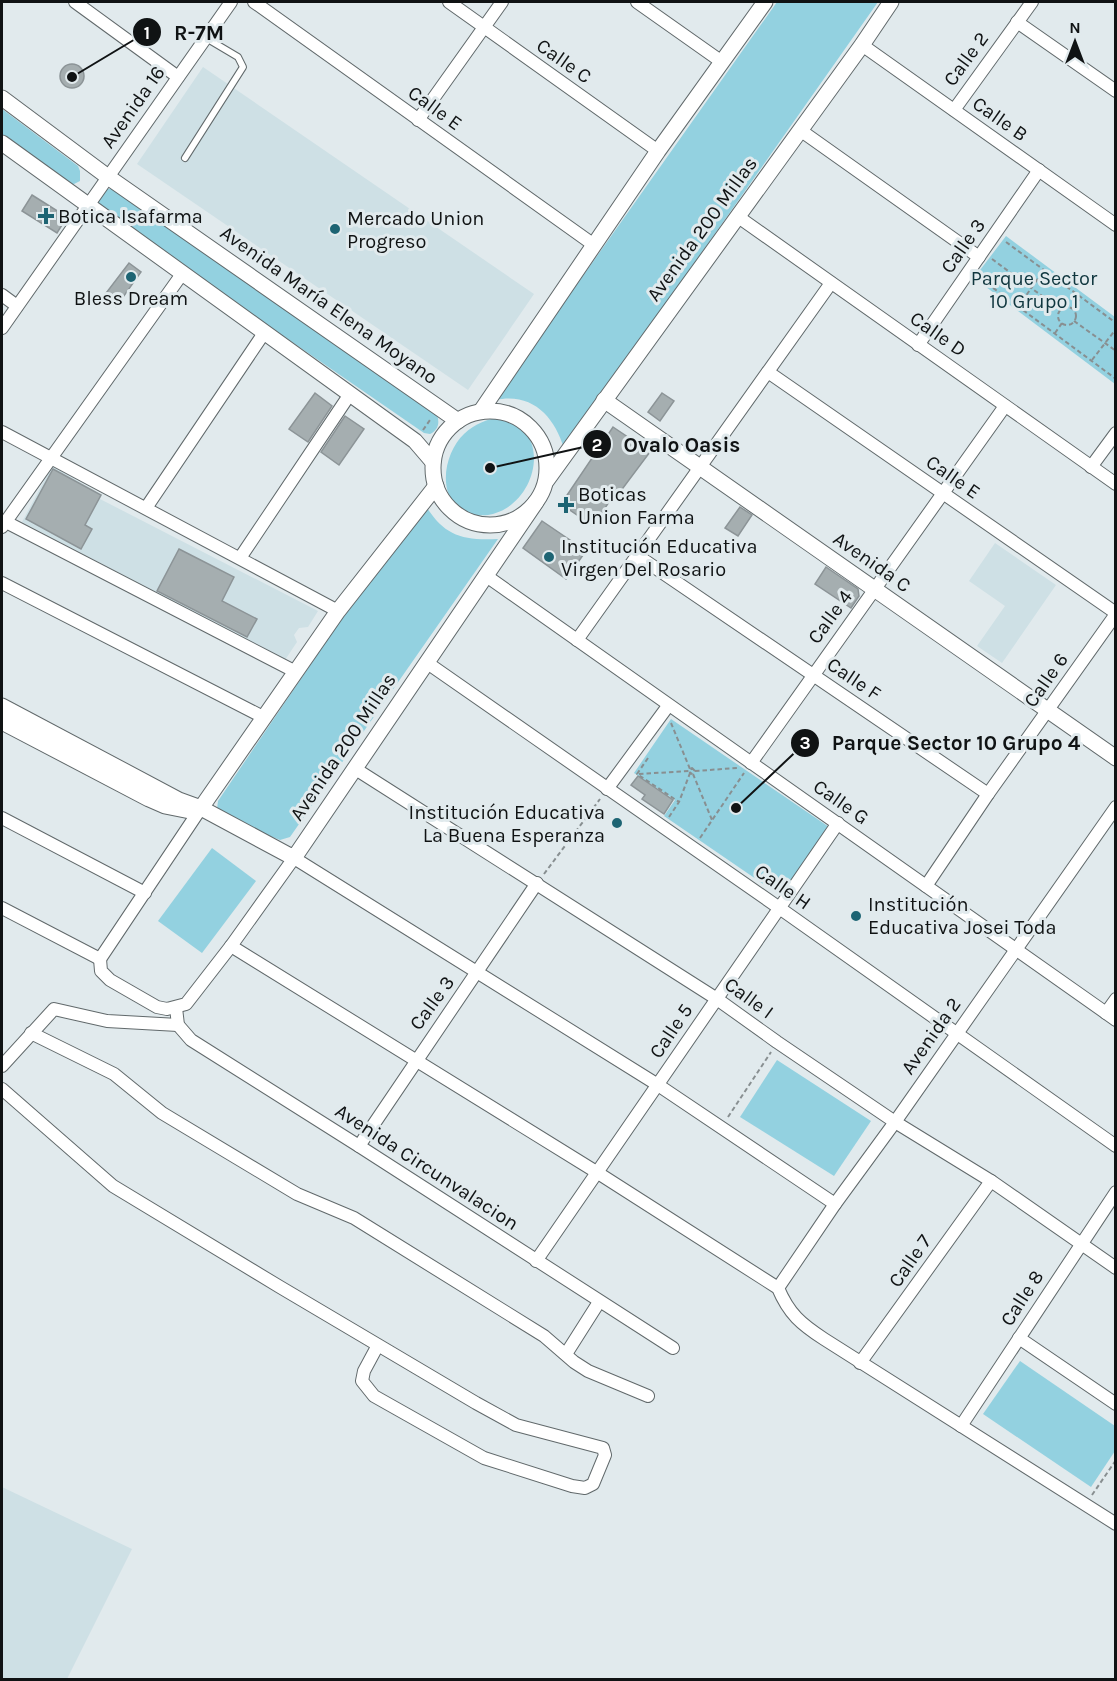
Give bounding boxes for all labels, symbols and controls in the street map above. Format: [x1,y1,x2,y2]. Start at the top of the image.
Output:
north arrow [1045,12,1105,72]
callout: R-7M [132,13,236,52]
text: N [1069,18,1081,37]
text: R-7M [174,21,224,45]
text: 1 [144,22,150,44]
street label: Calle 2 [939,28,993,90]
street label: Calle C [532,34,596,88]
street label: Avenida 16 [96,61,170,153]
street label: Calle E [404,81,466,135]
street label: Calle B [968,92,1032,146]
street label: Avenida 200 Millas [642,152,762,306]
place label: Botica Isafarma [58,205,203,228]
place label: Mercado Union Progreso [347,207,484,253]
marker: Botica Isafarma [39,209,53,223]
street label: Calle 3 [936,214,990,278]
street label: Avenida María Elena Moyano [216,221,442,389]
marker: Mercado Union Progreso [328,222,342,236]
park label: Parque Sector 10 Grupo 1 [971,267,1098,313]
marker: Bless Dream [124,270,138,284]
place label: Bless Dream [74,287,188,310]
street label: Calle D [906,307,970,361]
callout: Ovalo Oasis [582,425,753,464]
text: Ovalo Oasis [624,433,740,457]
text: 2 [592,434,602,456]
street label: Calle E [922,450,984,504]
place label: Boticas Union Farma [578,483,695,529]
marker: Boticas Union Farma [559,498,573,512]
street label: Avenida C [829,527,915,597]
place label: Institución Educativa Virgen Del Rosario [561,535,757,581]
marker: Institución Educativa Virgen Del Rosario [542,550,556,564]
street label: Calle 4 [803,586,857,648]
street label: Calle 6 [1019,648,1073,712]
street label: Calle F [823,653,885,705]
street label: Avenida 200 Millas [285,669,401,825]
callout: Parque Sector 10 Grupo 4 [790,723,1093,762]
text: Parque Sector 10 Grupo 4 [832,731,1081,756]
text: 3 [799,732,811,754]
street label: Calle G [809,775,873,829]
place label: Institución Educativa La Buena Esperanza [409,801,605,847]
marker: Institución Educativa La Buena Esperanza [610,816,624,830]
street label: Calle H [751,860,815,914]
place label: Institución Educativa Josei Toda [868,893,1057,939]
marker: Institución Educativa Josei Toda [849,909,863,923]
street label: Calle 3 [405,971,459,1035]
street label: Calle I [720,973,778,1023]
street label: Avenida 2 [896,993,966,1079]
street label: Calle 5 [644,999,698,1063]
street label: Avenida Circunvalacion [331,1099,523,1235]
street label: Calle 7 [884,1230,937,1292]
street label: Calle 8 [996,1266,1048,1330]

